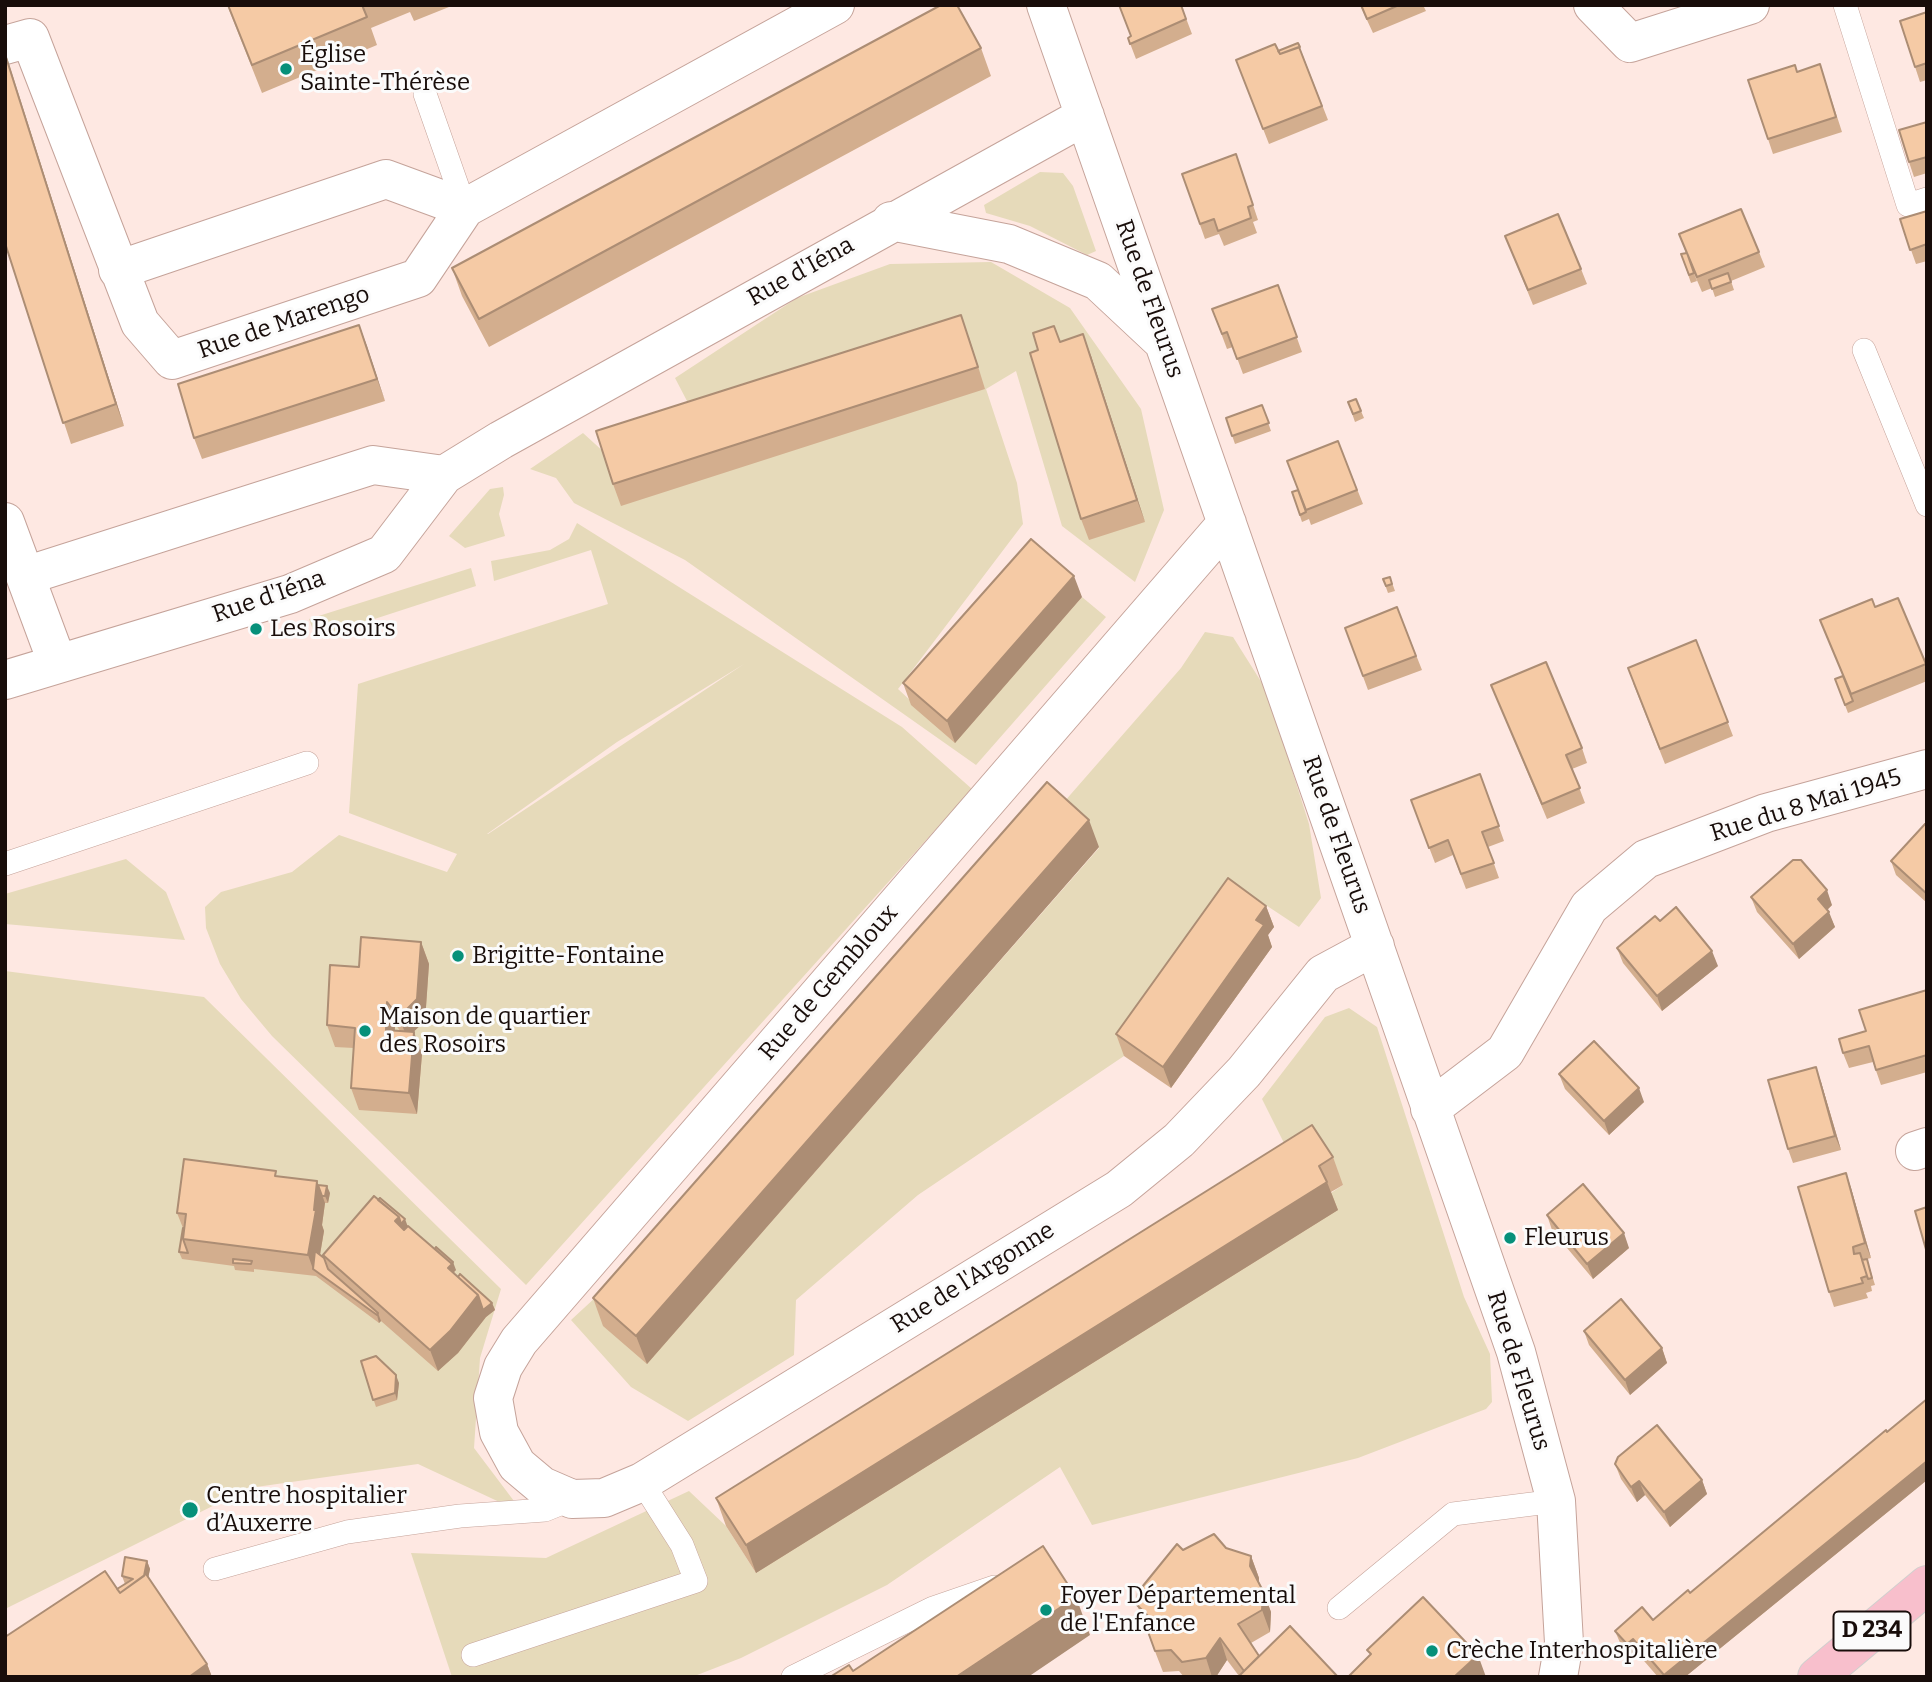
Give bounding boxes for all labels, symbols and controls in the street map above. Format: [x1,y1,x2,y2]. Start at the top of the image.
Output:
place label: Église Sainte-Thérèse [300,41,470,97]
marker: Église Sainte-Thérèse [278,61,294,77]
street label: Rue de Fleurus [1108,216,1190,382]
street label: Rue d'Iéna [743,231,859,313]
street label: Rue de Marengo [194,280,374,366]
street label: Rue d'Iéna [209,564,329,630]
place label: Les Rosoirs [270,615,396,643]
marker: Les Rosoirs [248,621,264,637]
street label: Rue de Fleurus [1295,752,1377,918]
street label: Rue du 8 Mai 1945 [1707,763,1905,849]
street label: Rue de Gembloux [754,899,904,1067]
place label: Brigitte-Fontaine [472,942,664,970]
marker: Brigitte-Fontaine [450,948,466,964]
place label: Maison de quartier des Rosoirs [379,1003,590,1059]
marker: Maison de quartier des Rosoirs [357,1023,373,1039]
street label: Rue de l'Argonne [886,1216,1060,1340]
place label: Fleurus [1524,1224,1609,1252]
marker: Fleurus [1502,1230,1518,1246]
street label: Rue de Fleurus [1480,1288,1556,1454]
place label: Centre hospitalier d’Auxerre [206,1482,407,1538]
marker: Centre hospitalier d’Auxerre [180,1500,200,1520]
place label: Foyer Départemental de l'Enfance [1060,1582,1296,1638]
marker: Foyer Départemental de l'Enfance [1038,1602,1054,1618]
road number: D 234 [1834,1612,1910,1650]
place label: Crèche Interhospitalière [1446,1637,1718,1665]
marker: Crèche Interhospitalière [1424,1643,1440,1659]

